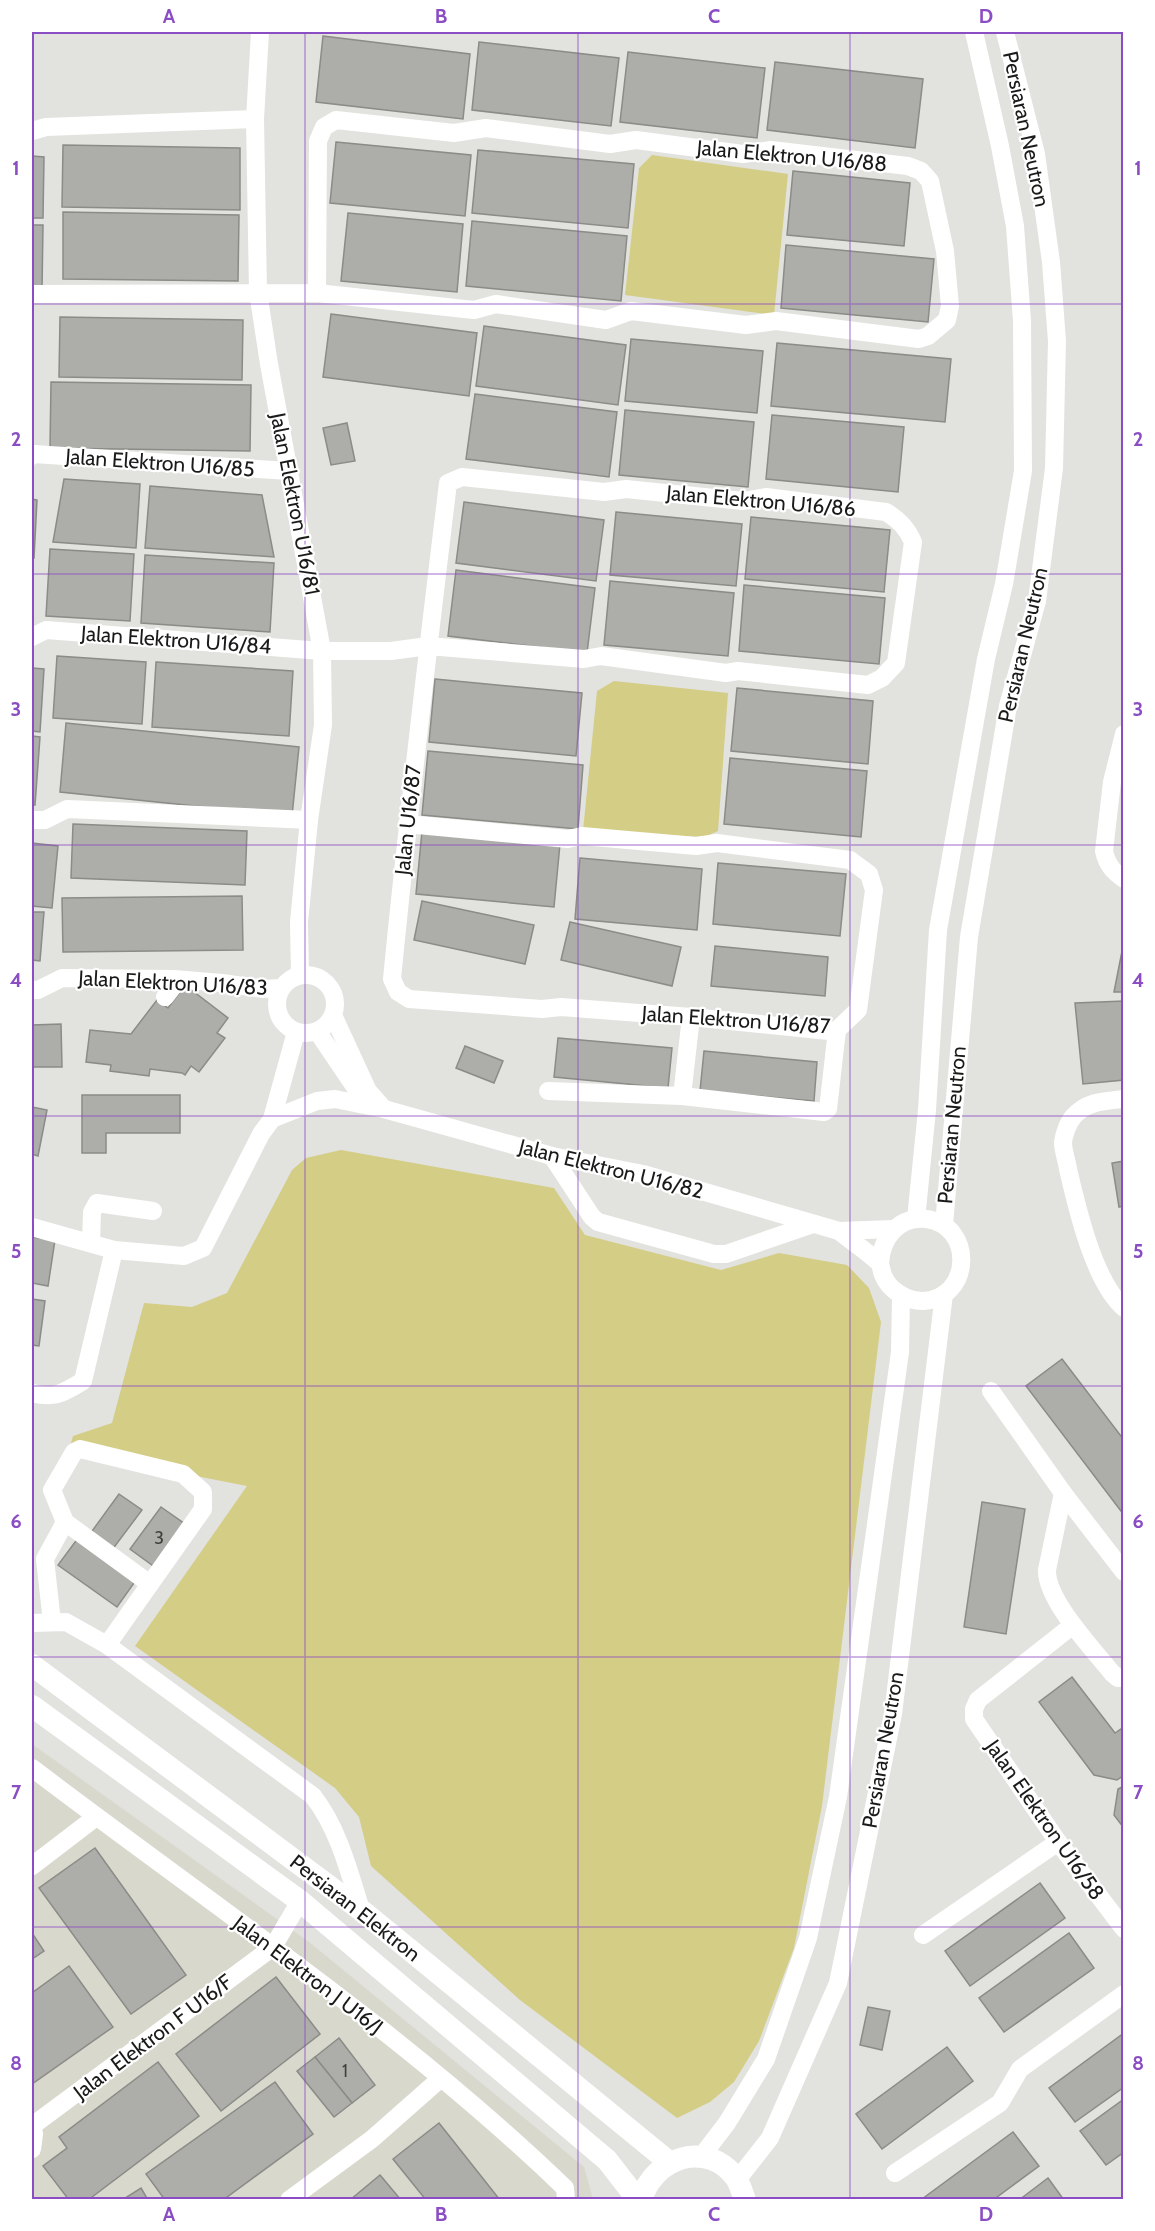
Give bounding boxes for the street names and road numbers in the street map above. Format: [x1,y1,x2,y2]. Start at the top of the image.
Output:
street label: Persiaran Neutron [998,49,1055,209]
street label: Jalan Elektron U16/88 [695,135,888,176]
street label: Jalan Elektron U16/81 [265,410,325,597]
street label: Jalan Elektron U16/85 [64,443,256,482]
street label: Jalan Elektron U16/86 [664,480,857,521]
street label: Persiaran Neutron [993,565,1053,725]
street label: Jalan Elektron U16/84 [79,620,272,659]
street label: Jalan U16/87 [389,763,426,877]
street label: Jalan Elektron U16/83 [77,965,268,1000]
street label: Jalan Elektron U16/87 [640,1000,832,1039]
street label: Persiaran Neutron [932,1045,971,1205]
street label: Jalan Elektron U16/82 [515,1133,706,1204]
street label: Persiaran Neutron [856,1670,909,1830]
street label: Jalan Elektron U16/58 [980,1734,1110,1905]
street label: Persiaran Elektron [285,1849,426,1966]
street label: Jalan Elektron J U16/J [228,1910,388,2039]
street label: Jalan Elektron F U16/F [68,1969,237,2105]

